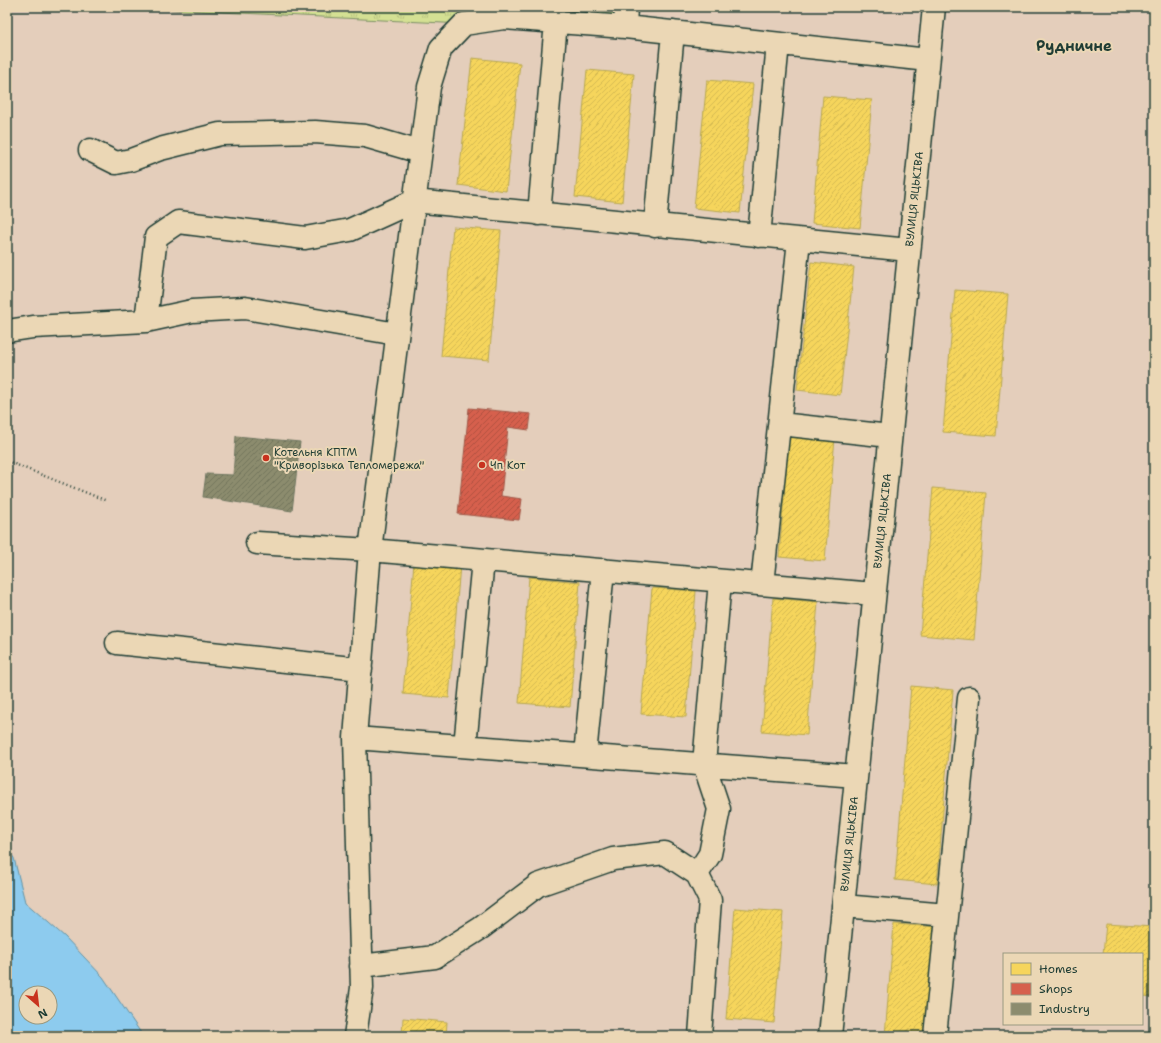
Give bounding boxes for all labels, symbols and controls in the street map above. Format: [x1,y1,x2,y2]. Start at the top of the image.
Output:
district label: Рудничне [1036,36,1112,56]
street label: ВУЛИЦЯ ЯЦЬКІВА [902,151,927,247]
place label: Котельня КПТМ "Криворізька Тепломережа" [274,445,424,473]
marker: Котельня КПТМ "Криворізька Тепломережа" [261,453,271,463]
place label: Чп Кот [490,458,526,473]
marker: Чп Кот [477,460,487,470]
street label: ВУЛИЦЯ ЯЦЬКІВА [870,473,895,569]
street label: ВУЛИЦЯ ЯЦЬКІВА [837,796,862,892]
legend [1003,953,1143,1025]
text: Homes [1039,961,1078,977]
text: Shops [1039,981,1073,997]
north arrow [18,985,58,1025]
text: Industry [1039,1001,1090,1017]
text: N [35,1005,50,1022]

